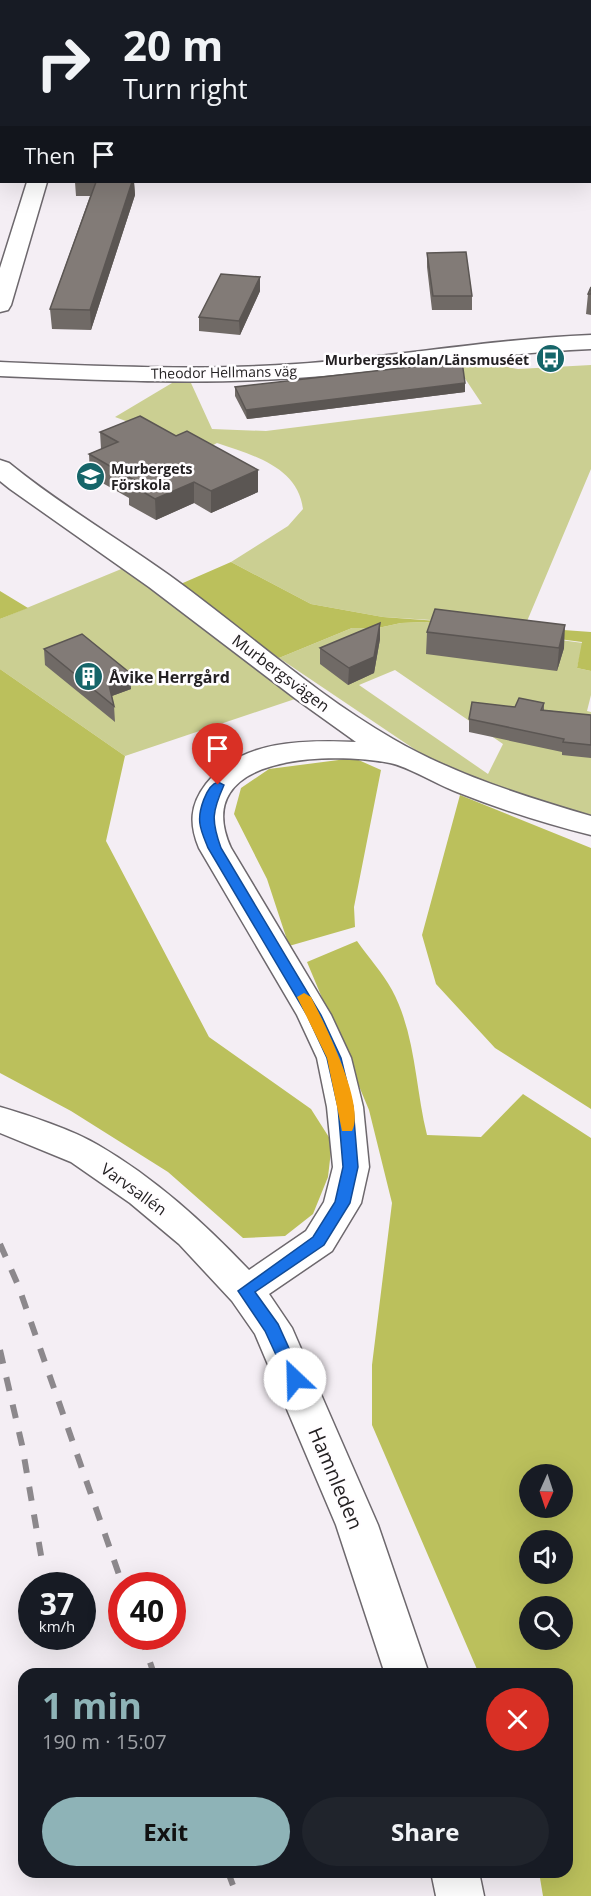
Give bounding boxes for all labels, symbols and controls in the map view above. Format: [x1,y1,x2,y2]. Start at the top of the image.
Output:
text: 20 m [123,16,223,73]
icon: right [24,24,102,102]
text: Turn right [123,70,248,107]
icon: arrive [87,138,120,171]
text: Then [24,140,75,170]
bus stop icon: Murbergsskolan/Länsmuséet [534,343,566,375]
place label: Murbergsskolan/Länsmuséet [325,350,529,369]
street label: Theodor Hellmans väg [151,361,298,383]
place label: Murbergets Förskola [111,459,193,494]
school or university icon: Murbergets Förskola [74,460,106,492]
street label: Murbergsvägen [228,629,334,717]
building icon: Åvike Herrgård [72,661,104,693]
place label: Åvike Herrgård [109,666,230,688]
pin [192,723,243,785]
icon: arrive [201,732,234,765]
street label: Varvsallén [97,1158,171,1220]
position arrow [263,1347,327,1411]
street label: Hamnleden [302,1423,370,1533]
north arrow [519,1464,573,1518]
map controls [519,1464,573,1650]
button: sound [519,1530,573,1584]
speed limit sign: 40 [108,1572,186,1650]
text: 37 [40,1583,74,1624]
button: search [519,1596,573,1650]
text: km/h [39,1616,75,1636]
text: 1 min [42,1681,142,1730]
button: close [486,1688,549,1751]
text: 190 m · 15:07 [42,1728,167,1755]
button: Exit [42,1797,290,1866]
button: Share [302,1797,549,1866]

